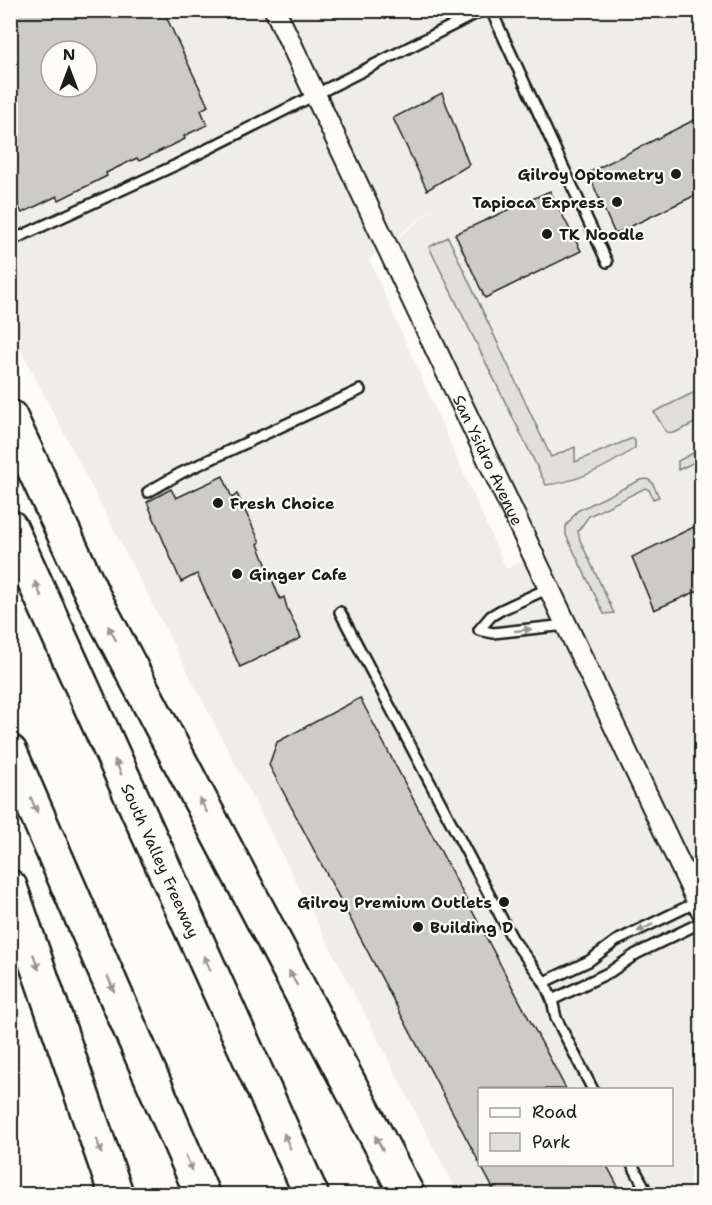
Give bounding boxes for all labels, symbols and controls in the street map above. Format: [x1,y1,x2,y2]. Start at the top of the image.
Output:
north arrow [39,39,99,99]
text: N [63,44,75,65]
place label: Gilroy Optometry [517,164,664,185]
marker: Gilroy Optometry [669,167,683,181]
place label: Tapioca Express [472,192,605,213]
marker: Tapioca Express [610,195,624,209]
place label: TK Noodle [559,224,645,245]
marker: TK Noodle [540,227,554,241]
street label: San Ysidro Avenue [448,391,528,529]
place label: Fresh Choice [230,493,335,514]
marker: Fresh Choice [211,496,225,510]
place label: Ginger Cafe [249,564,348,585]
marker: Ginger Cafe [230,567,244,581]
one-way arrow [33,579,43,597]
one-way arrow [108,624,117,641]
one-way arrow [513,625,532,635]
one-way arrow [114,758,123,775]
street label: South Valley Freeway [116,780,204,941]
one-way arrow [29,797,39,815]
one-way arrow [198,797,208,814]
place label: Gilroy Premium Outlets [297,892,492,913]
marker: Gilroy Premium Outlets [497,895,511,909]
place label: Building D [430,917,513,938]
marker: Building D [411,920,425,934]
one-way arrow [636,923,653,932]
one-way arrow [32,953,42,971]
one-way arrow [202,954,212,972]
one-way arrow [288,970,298,987]
one-way arrow [106,976,116,994]
legend [478,1088,673,1166]
text: Road [532,1100,577,1124]
text: Park [532,1130,571,1154]
one-way arrow [283,1133,292,1150]
one-way arrow [375,1134,384,1151]
one-way arrow [95,1137,105,1155]
one-way arrow [184,1155,194,1173]

